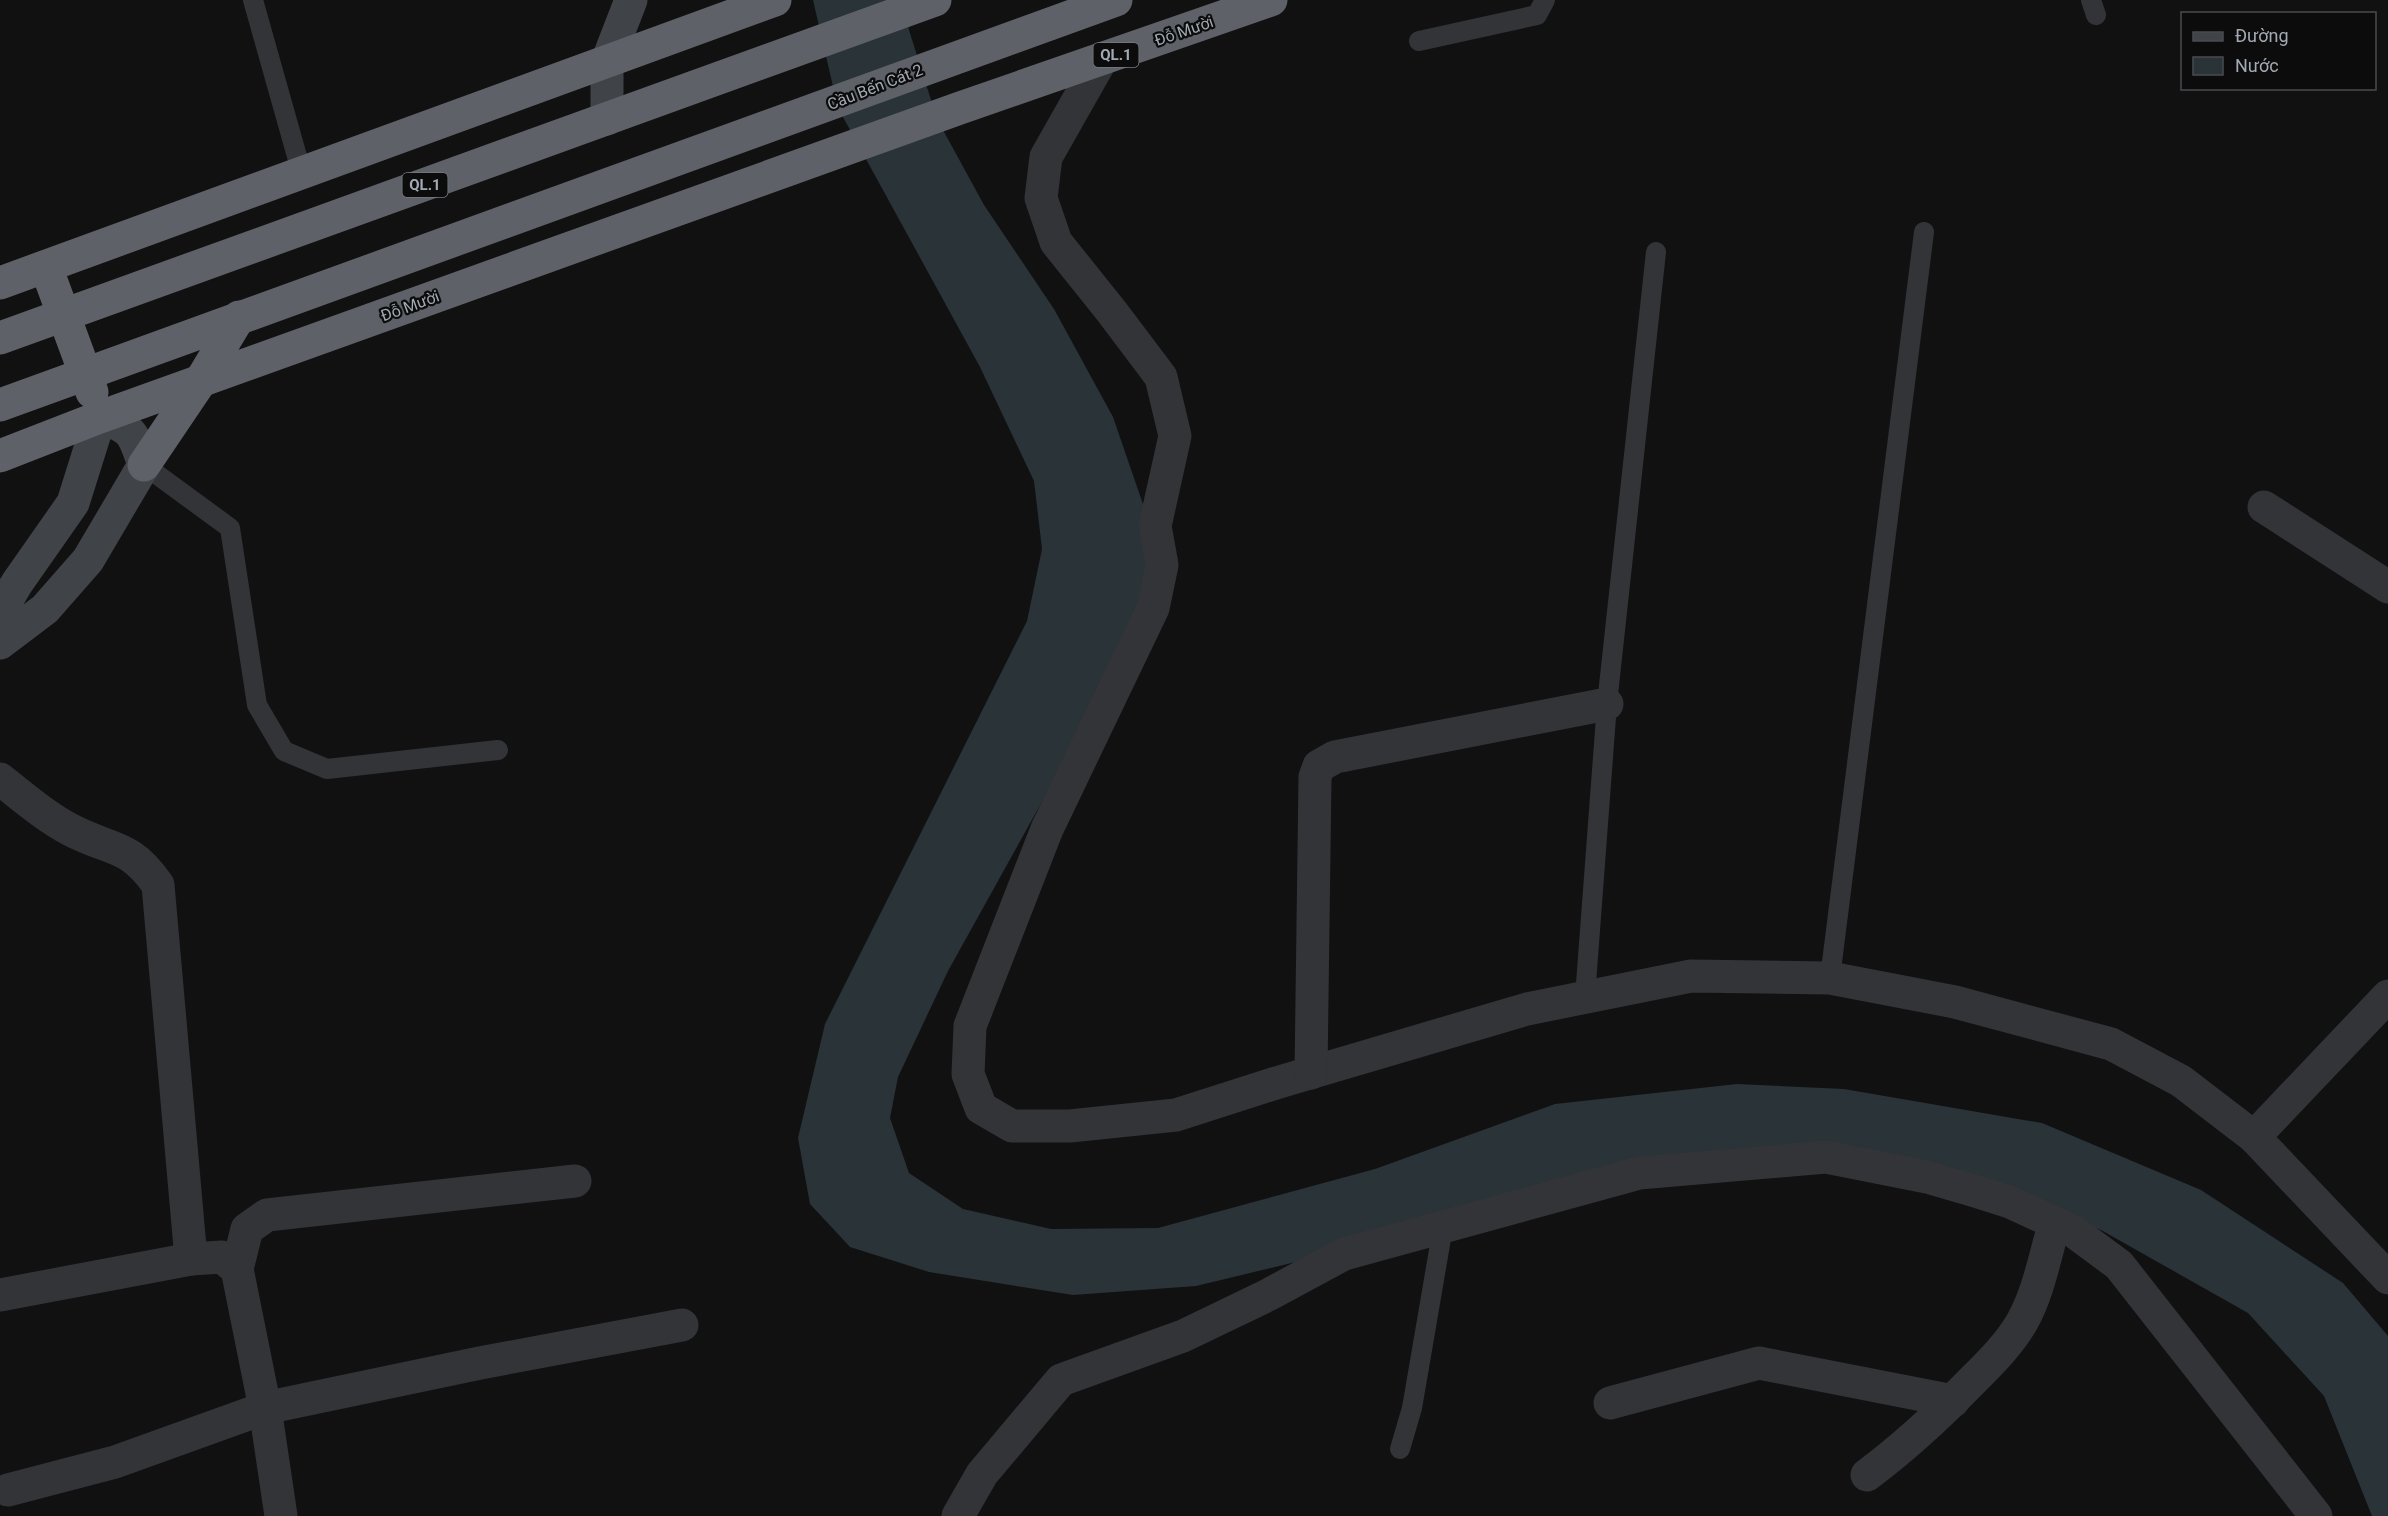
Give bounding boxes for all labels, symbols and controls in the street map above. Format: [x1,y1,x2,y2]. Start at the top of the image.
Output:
street label: Đỗ Mười [1152,12,1216,50]
legend [2181,12,2376,90]
text: Đường [2235,25,2289,46]
road number: QL.1 [1094,43,1138,67]
text: Nước [2235,55,2279,76]
street label: Cầu Bến Cát 2 [825,60,925,114]
road number: QL.1 [402,173,448,197]
street label: Đỗ Mười [378,287,442,325]

